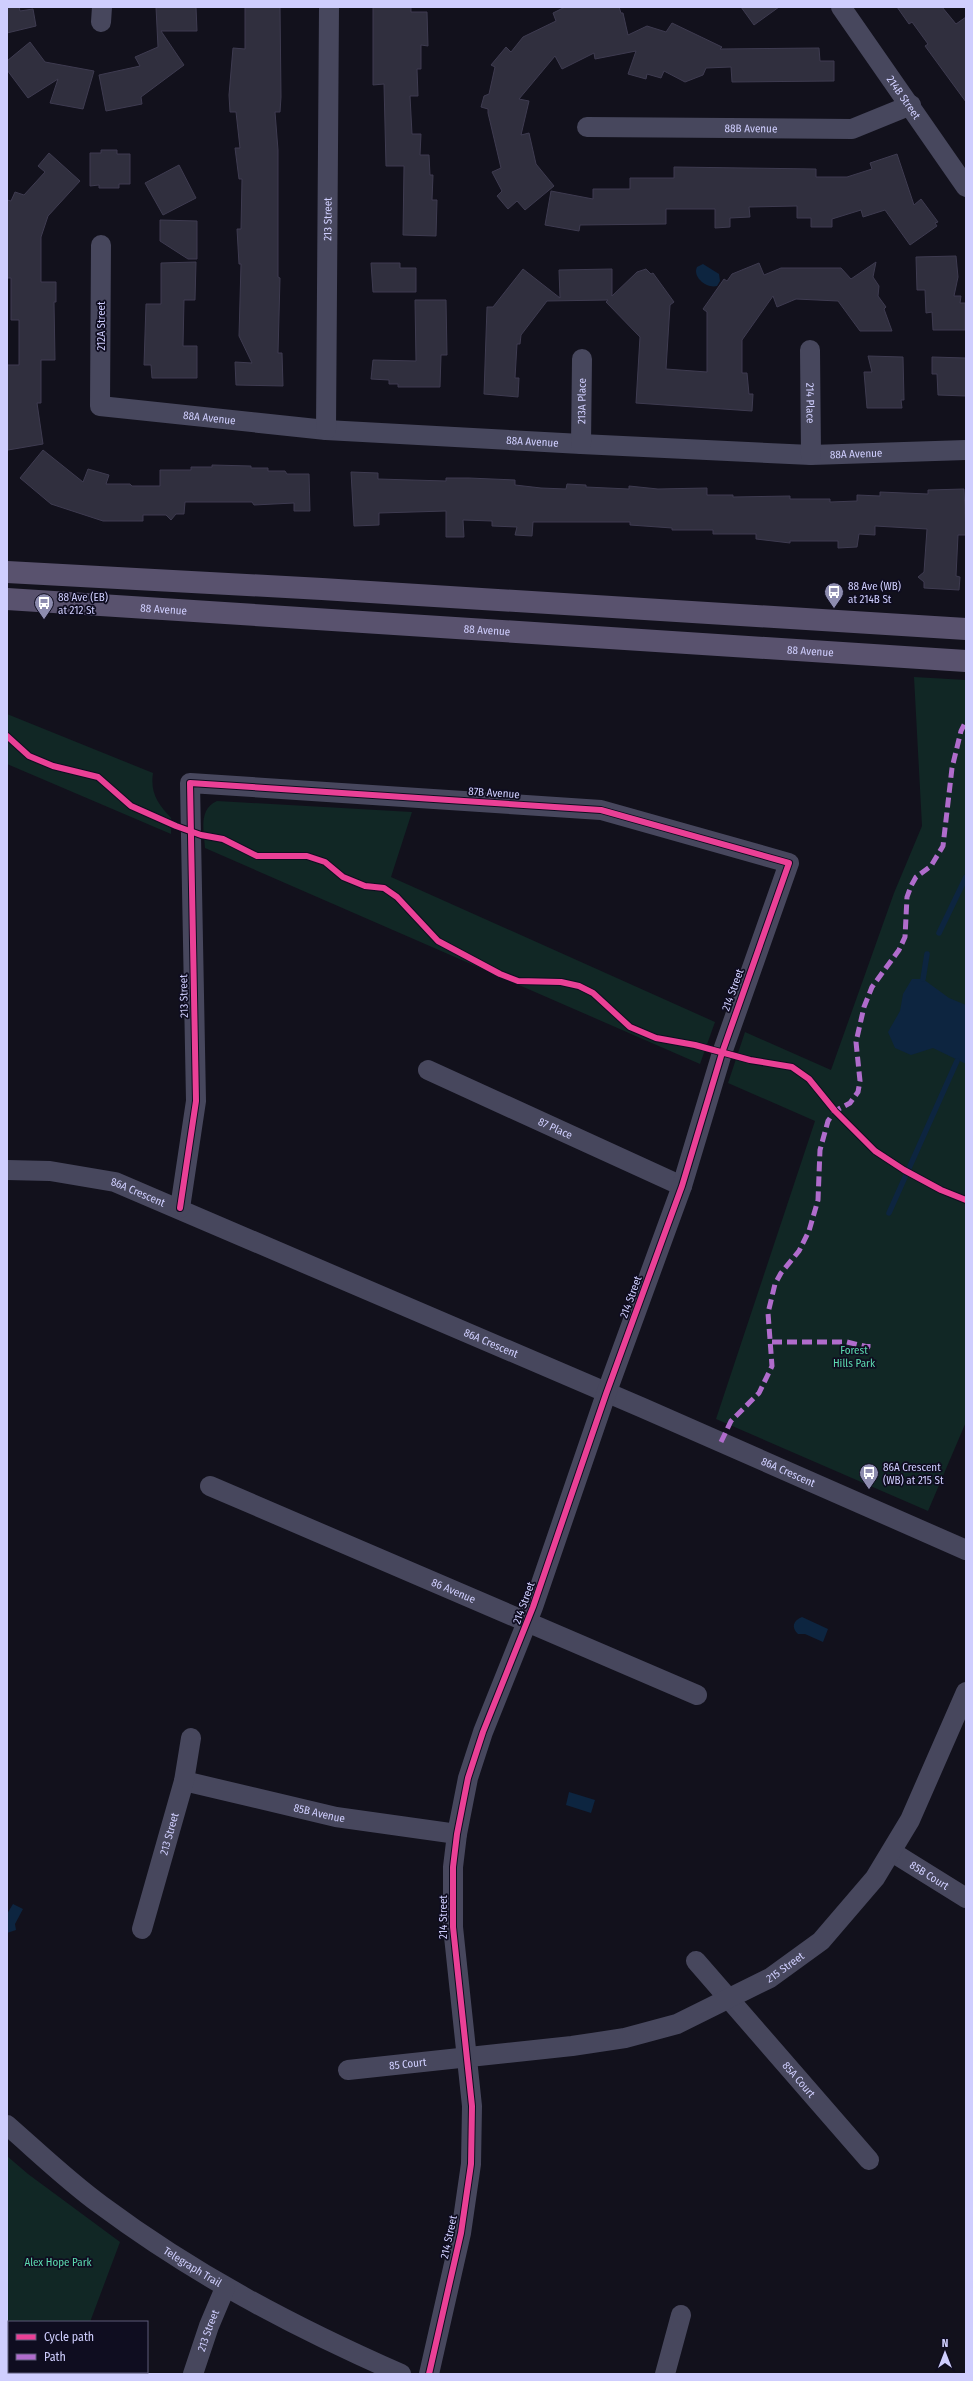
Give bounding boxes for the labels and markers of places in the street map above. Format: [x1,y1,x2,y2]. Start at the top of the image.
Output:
place label: 88 Ave (WB) at 214B St [848,580,901,606]
bus stop icon: 88 Ave (WB) at 214B St [823,581,845,609]
place label: 88 Ave (EB) at 212 St [58,591,108,617]
bus stop icon: 88 Ave (EB) at 212 St [33,592,55,620]
place label: 86A Crescent (WB) at 215 St [883,1461,944,1487]
bus stop icon: 86A Crescent (WB) at 215 St [858,1462,880,1490]

